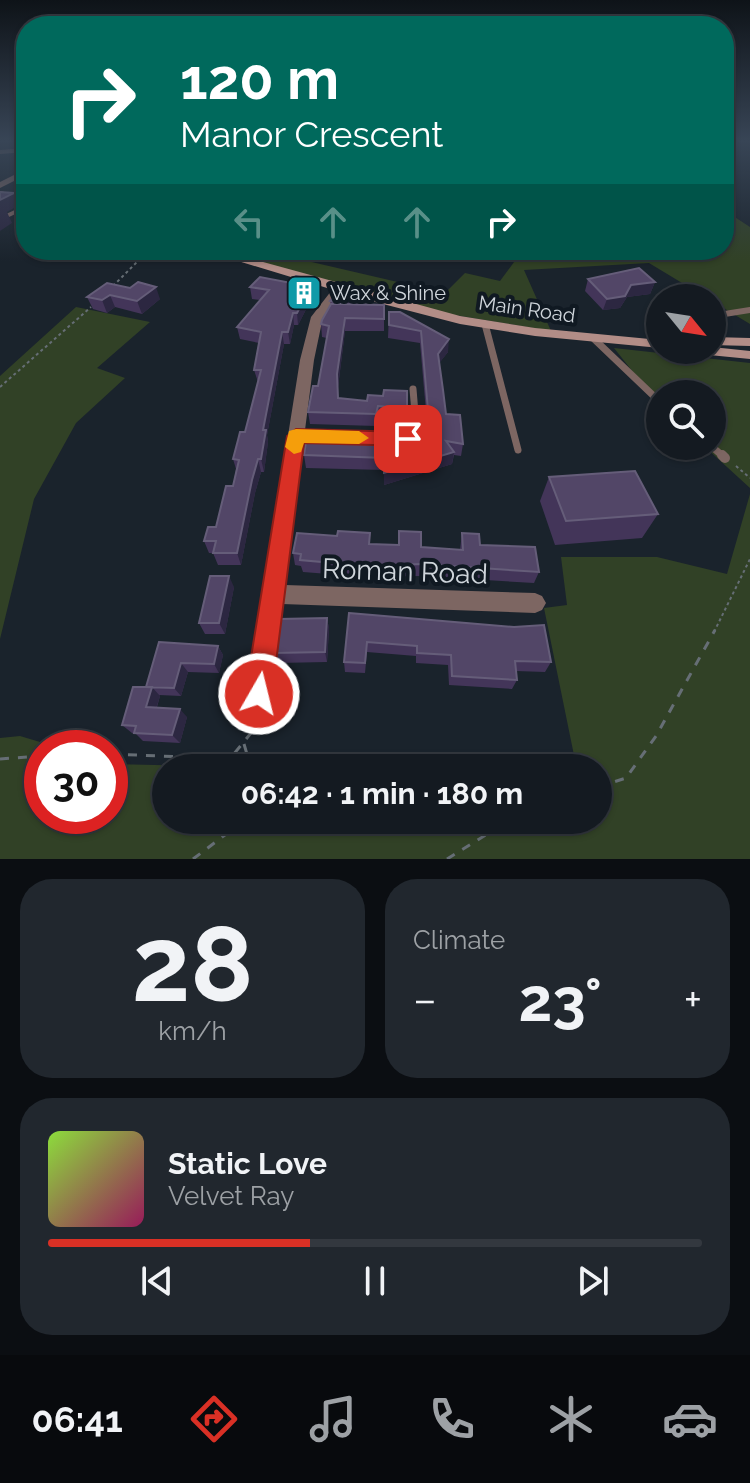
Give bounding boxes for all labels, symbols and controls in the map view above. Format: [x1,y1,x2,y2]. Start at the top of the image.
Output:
text: 120 m [180,46,339,112]
icon: right [48,48,152,152]
text: Manor Crescent [180,113,443,155]
icon: left [227,200,271,244]
icon: ahead [311,200,355,244]
icon: ahead [395,200,439,244]
icon: right [479,200,523,244]
building icon: Wax & Shine [285,274,323,312]
place label: Wax & Shine [330,281,446,305]
north arrow [646,284,726,364]
map controls [646,284,726,460]
street label: Main Road [477,290,577,328]
button: search [646,380,726,460]
pin [374,405,442,473]
icon: arrive [386,417,430,461]
street label: Roman Road [321,552,489,591]
position arrow [217,652,301,736]
speed limit sign: 30 [24,730,128,834]
text: 06:42 · 1 min · 180 m [241,776,523,811]
text: 28 [132,903,253,1025]
text: Climate [413,925,505,955]
text: 23° [518,965,602,1035]
text: − [413,974,437,1025]
text: + [684,974,702,1025]
text: km/h [158,1016,227,1046]
text: Static Love [168,1146,327,1181]
text: Velvet Ray [168,1181,294,1211]
icon: previous [135,1259,179,1303]
icon: pause [353,1259,397,1303]
icon: next [571,1259,615,1303]
icon: directions [186,1391,242,1447]
icon: music [305,1391,361,1447]
icon: phone [424,1391,480,1447]
icon: climate [543,1391,599,1447]
icon: car [662,1391,718,1447]
text: 06:41 [32,1398,123,1440]

